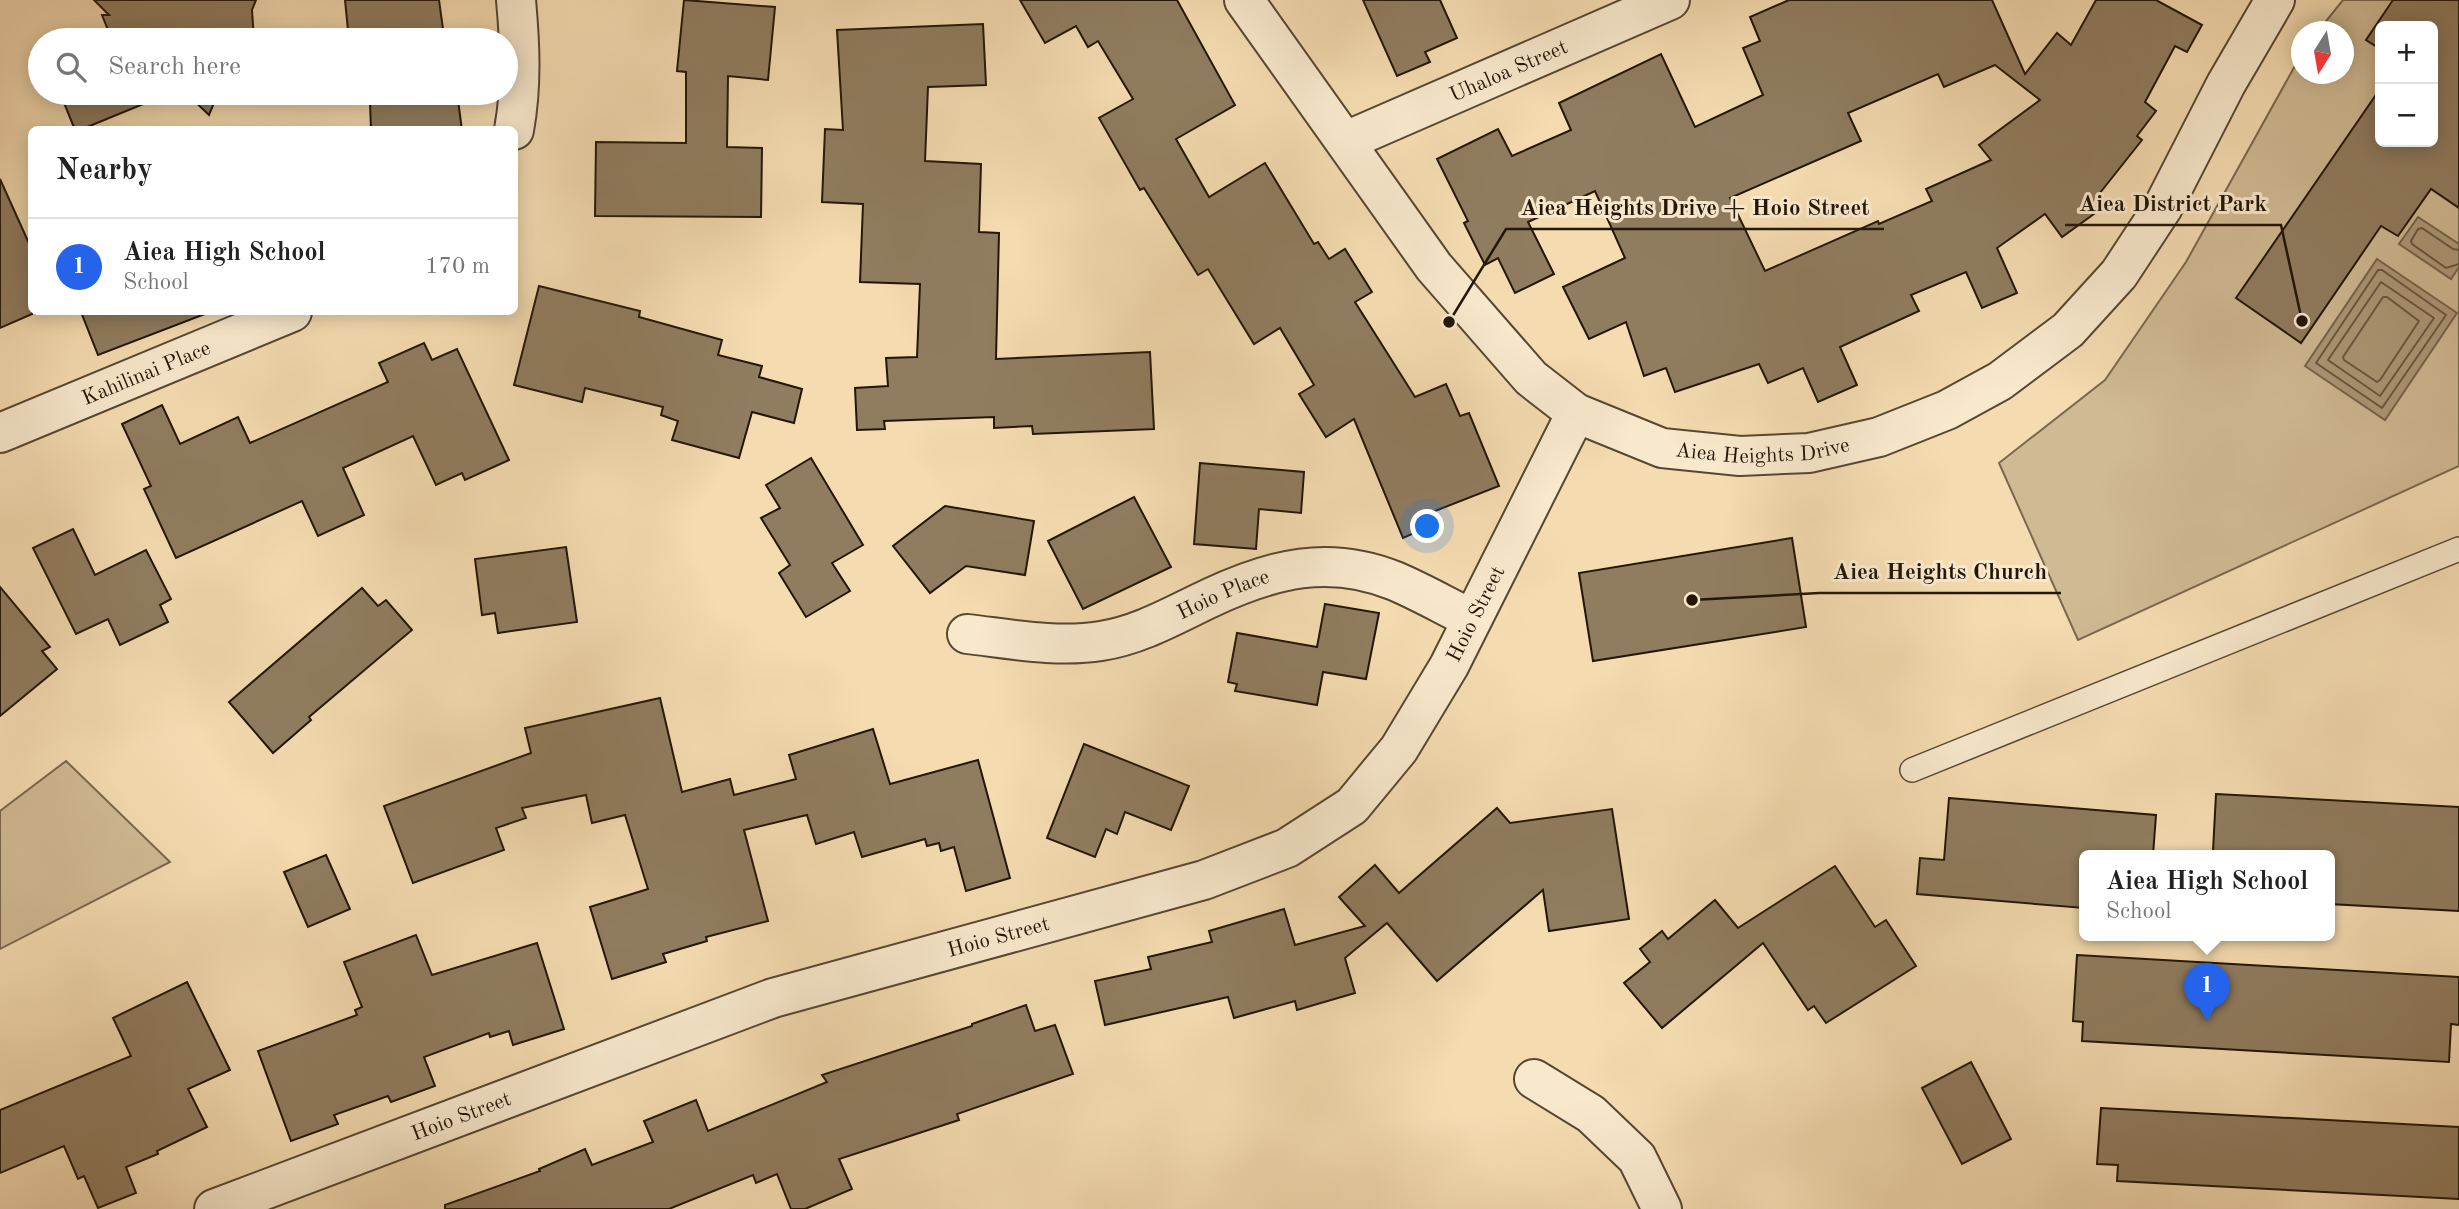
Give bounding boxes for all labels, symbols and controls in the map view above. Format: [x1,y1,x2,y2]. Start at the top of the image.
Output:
north arrow [2291,21,2354,84]
map controls [2375,21,2438,147]
button: + [2375,21,2438,84]
search box [28,28,518,105]
street label: Uhaloa Street [1447,37,1571,107]
icon: search [52,48,90,86]
text: Search here [108,54,241,80]
button: − [2375,84,2438,147]
text: Nearby [56,156,153,186]
callout: Aiea District Park [2065,181,2281,225]
callout: Aiea Heights Drive + Hoio Street [1506,185,1884,229]
text: Aiea District Park [2079,193,2267,216]
text: Aiea Heights Drive + Hoio Street [1520,197,1870,220]
text: Aiea High School [123,240,326,266]
text: 1 [72,255,86,278]
text: 170 m [425,255,490,278]
text: School [123,271,189,294]
street label: Kahilinai Place [79,338,214,410]
street label: Aiea Heights Drive [1674,435,1852,468]
your location [1410,509,1444,543]
callout: Aiea Heights Church [1819,549,2061,593]
text: Aiea Heights Church [1833,561,2047,584]
street label: Hoio Street [1444,563,1509,666]
street label: Hoio Place [1174,567,1272,624]
popup [2079,850,2335,941]
text: Aiea High School [2106,869,2308,895]
text: School [2106,900,2172,923]
street label: Hoio Street [945,914,1052,962]
pin: 1 [2184,963,2230,1021]
street label: Hoio Street [409,1089,514,1145]

